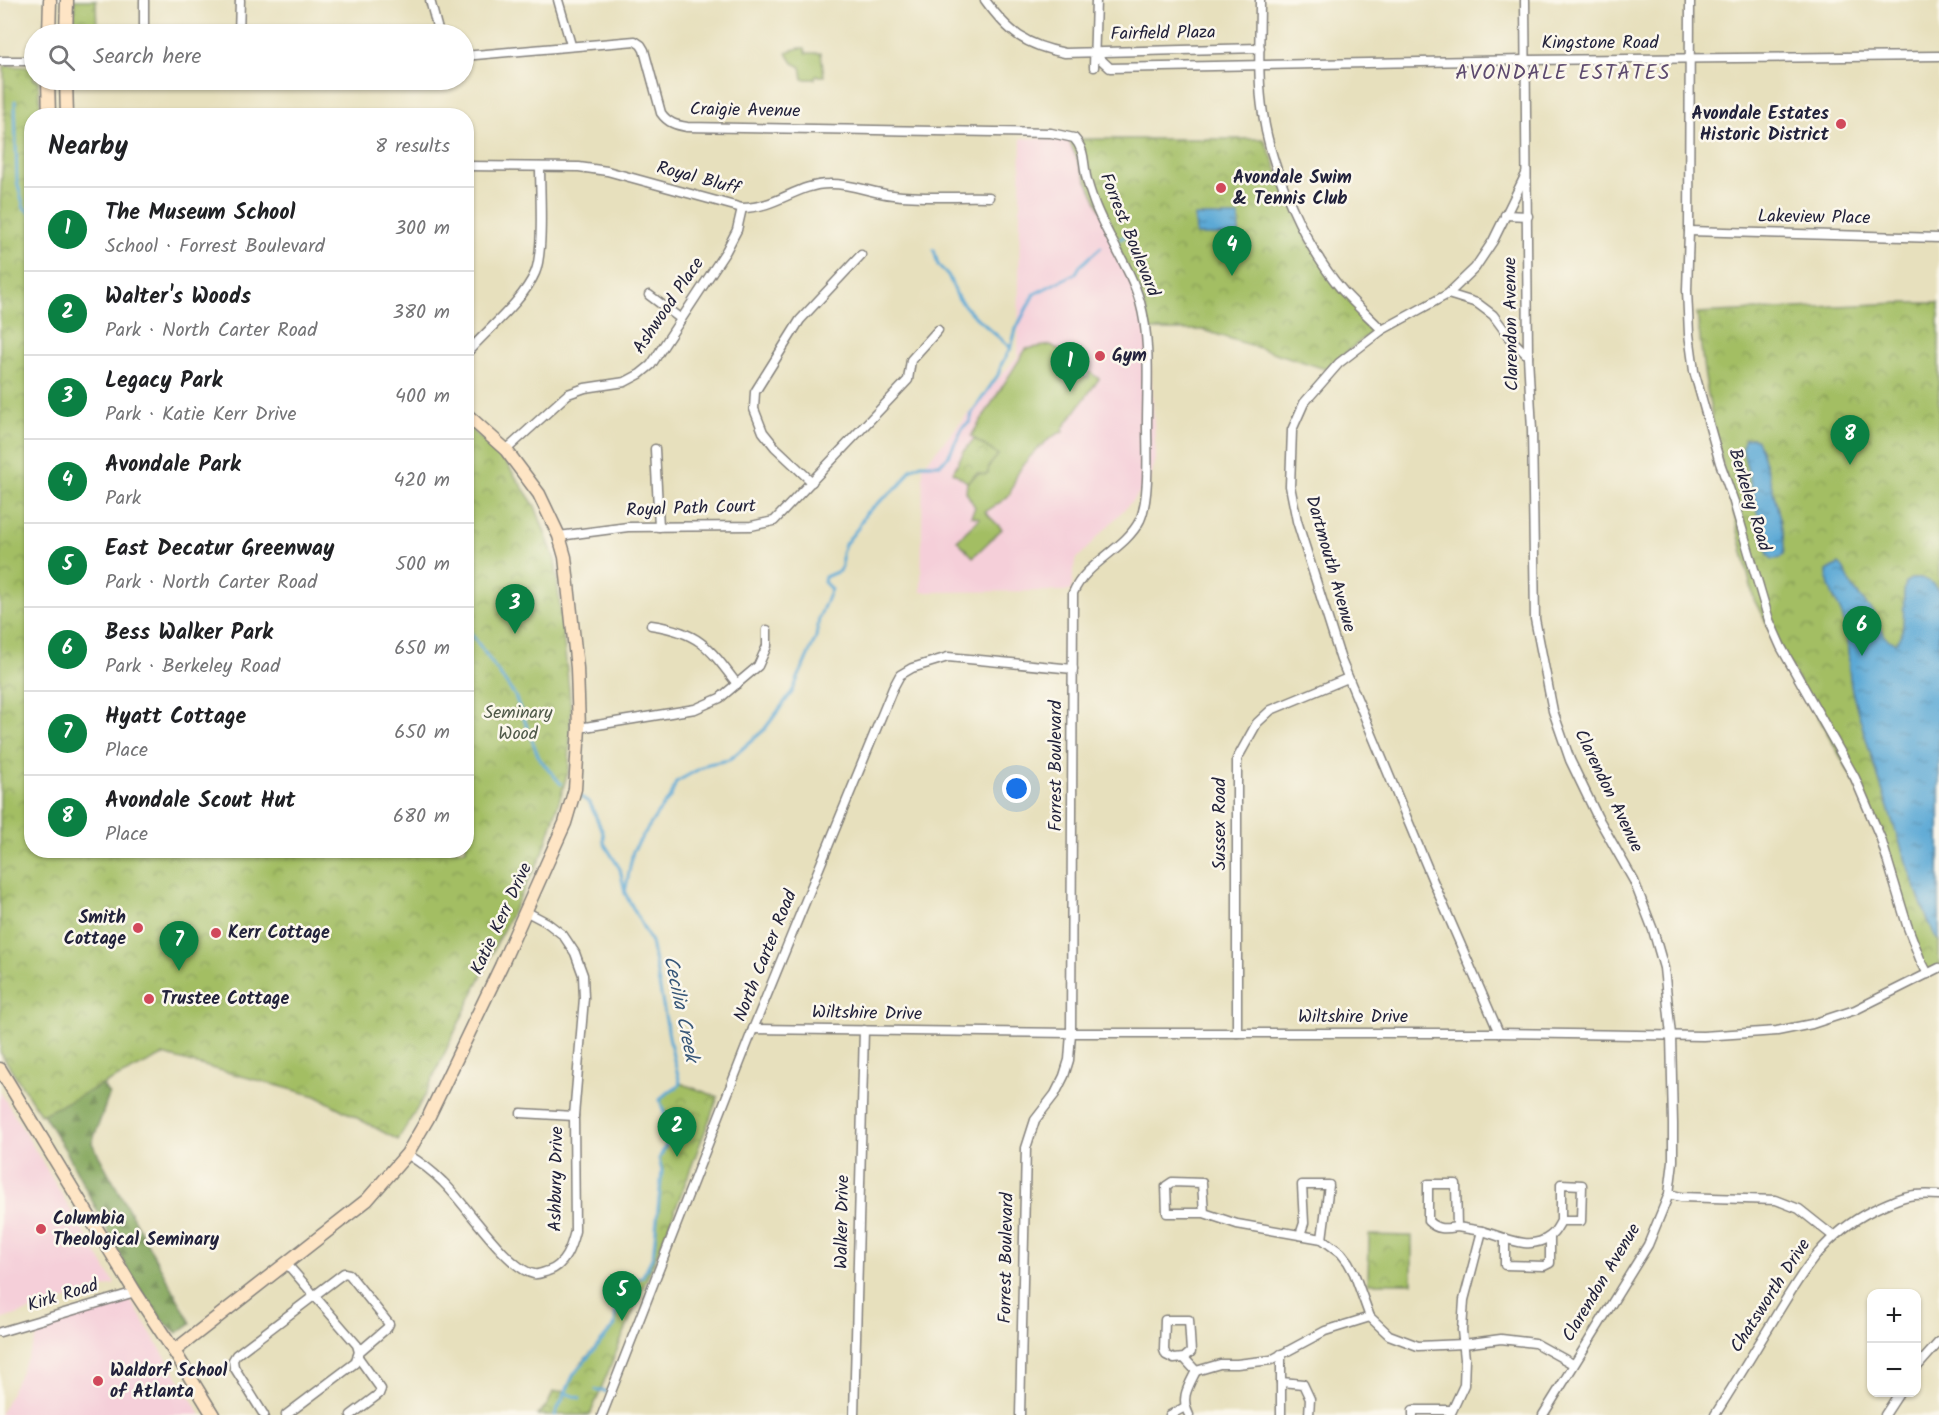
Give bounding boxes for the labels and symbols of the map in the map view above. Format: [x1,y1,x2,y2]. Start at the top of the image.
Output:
street label: Fairfield Plaza [1110,19,1216,49]
street label: Kingstone Road [1542,29,1659,58]
district label: AVONDALE ESTATES [1455,57,1671,90]
street label: Craigie Avenue [689,96,801,126]
place label: Avondale Estates Historic District [1692,100,1830,150]
marker: Avondale Estates Historic District [1834,117,1848,131]
street label: Royal Bluff [653,154,745,205]
place label: Avondale Swim & Tennis Club [1233,164,1352,214]
street label: Forrest Boulevard [1091,169,1167,302]
marker: Avondale Swim & Tennis Club [1214,181,1228,195]
street label: Lakeview Place [1757,203,1871,233]
pin: 4 [1212,226,1252,276]
street label: Ashwood Place [626,252,712,360]
street label: Clarendon Avenue [1496,257,1528,391]
pin: 1 [1050,342,1090,392]
place label: Gym [1112,342,1147,371]
marker: Gym [1093,349,1107,363]
pin: 8 [1830,416,1870,465]
street label: Berkeley Road [1720,445,1779,556]
street label: Royal Path Court [626,492,757,526]
street label: Dartmouth Avenue [1297,492,1363,636]
pin: 3 [496,584,534,634]
pin: 6 [1842,606,1882,656]
park label: Seminary Wood [484,699,553,749]
street label: Forrest Boulevard [1042,699,1071,832]
street label: Clarendon Avenue [1566,724,1650,858]
your location [1002,774,1031,803]
street label: Sussex Road [1206,777,1235,870]
street label: Katie Kerr Drive [463,858,541,980]
street label: North Carter Road [726,885,806,1026]
place label: Smith Cottage [64,904,126,954]
place label: Kerr Cottage [228,919,330,948]
marker: Smith Cottage [131,921,145,935]
pin: 7 [160,922,198,971]
marker: Kerr Cottage [209,926,223,940]
water label: Cecilia Creek [653,953,707,1068]
place label: Trustee Cottage [161,985,289,1014]
marker: Trustee Cottage [142,992,156,1006]
street label: Wiltshire Drive [812,999,922,1029]
street label: Wiltshire Drive [1298,1003,1408,1032]
pin: 2 [658,1108,696,1157]
street label: Ashbury Drive [542,1126,572,1232]
street label: Walker Drive [828,1175,858,1269]
street label: Forrest Boulevard [991,1191,1023,1324]
place label: Columbia Theological Seminary [53,1205,220,1255]
street label: Clarendon Avenue [1555,1218,1649,1348]
marker: Columbia Theological Seminary [34,1222,48,1236]
street label: Chatsworth Drive [1723,1233,1819,1359]
street label: Kirk Road [24,1271,103,1320]
pin: 5 [602,1272,642,1321]
place label: Waldorf School of Atlanta [110,1357,228,1407]
marker: Waldorf School of Atlanta [91,1374,105,1388]

